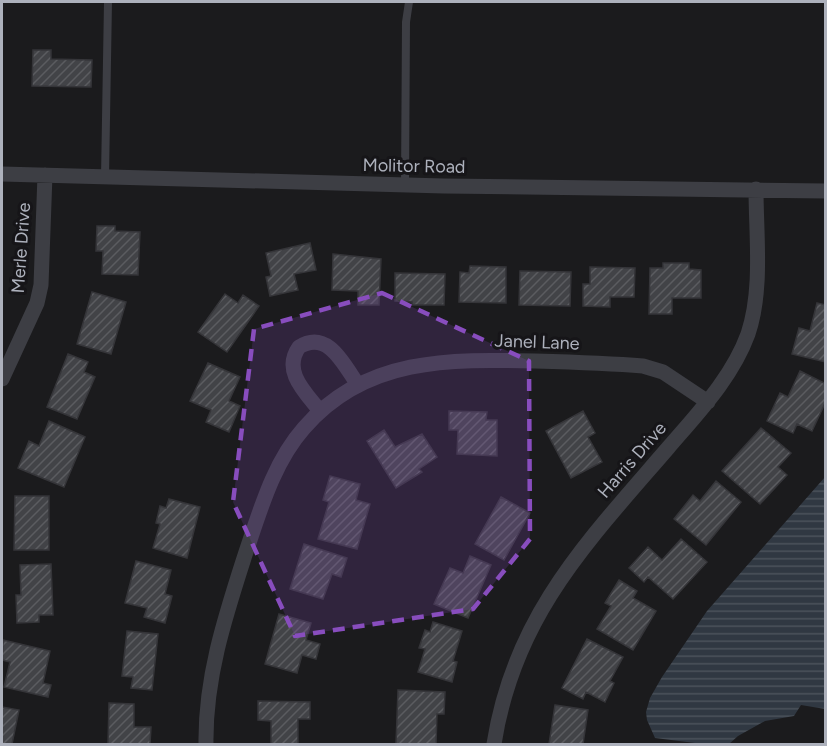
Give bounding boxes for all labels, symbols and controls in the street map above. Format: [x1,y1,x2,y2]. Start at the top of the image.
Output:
street label: Molitor Road [362,154,466,178]
street label: Merle Drive [7,202,35,294]
street label: Janel Lane [494,330,580,354]
street label: Harris Drive [593,417,671,502]

